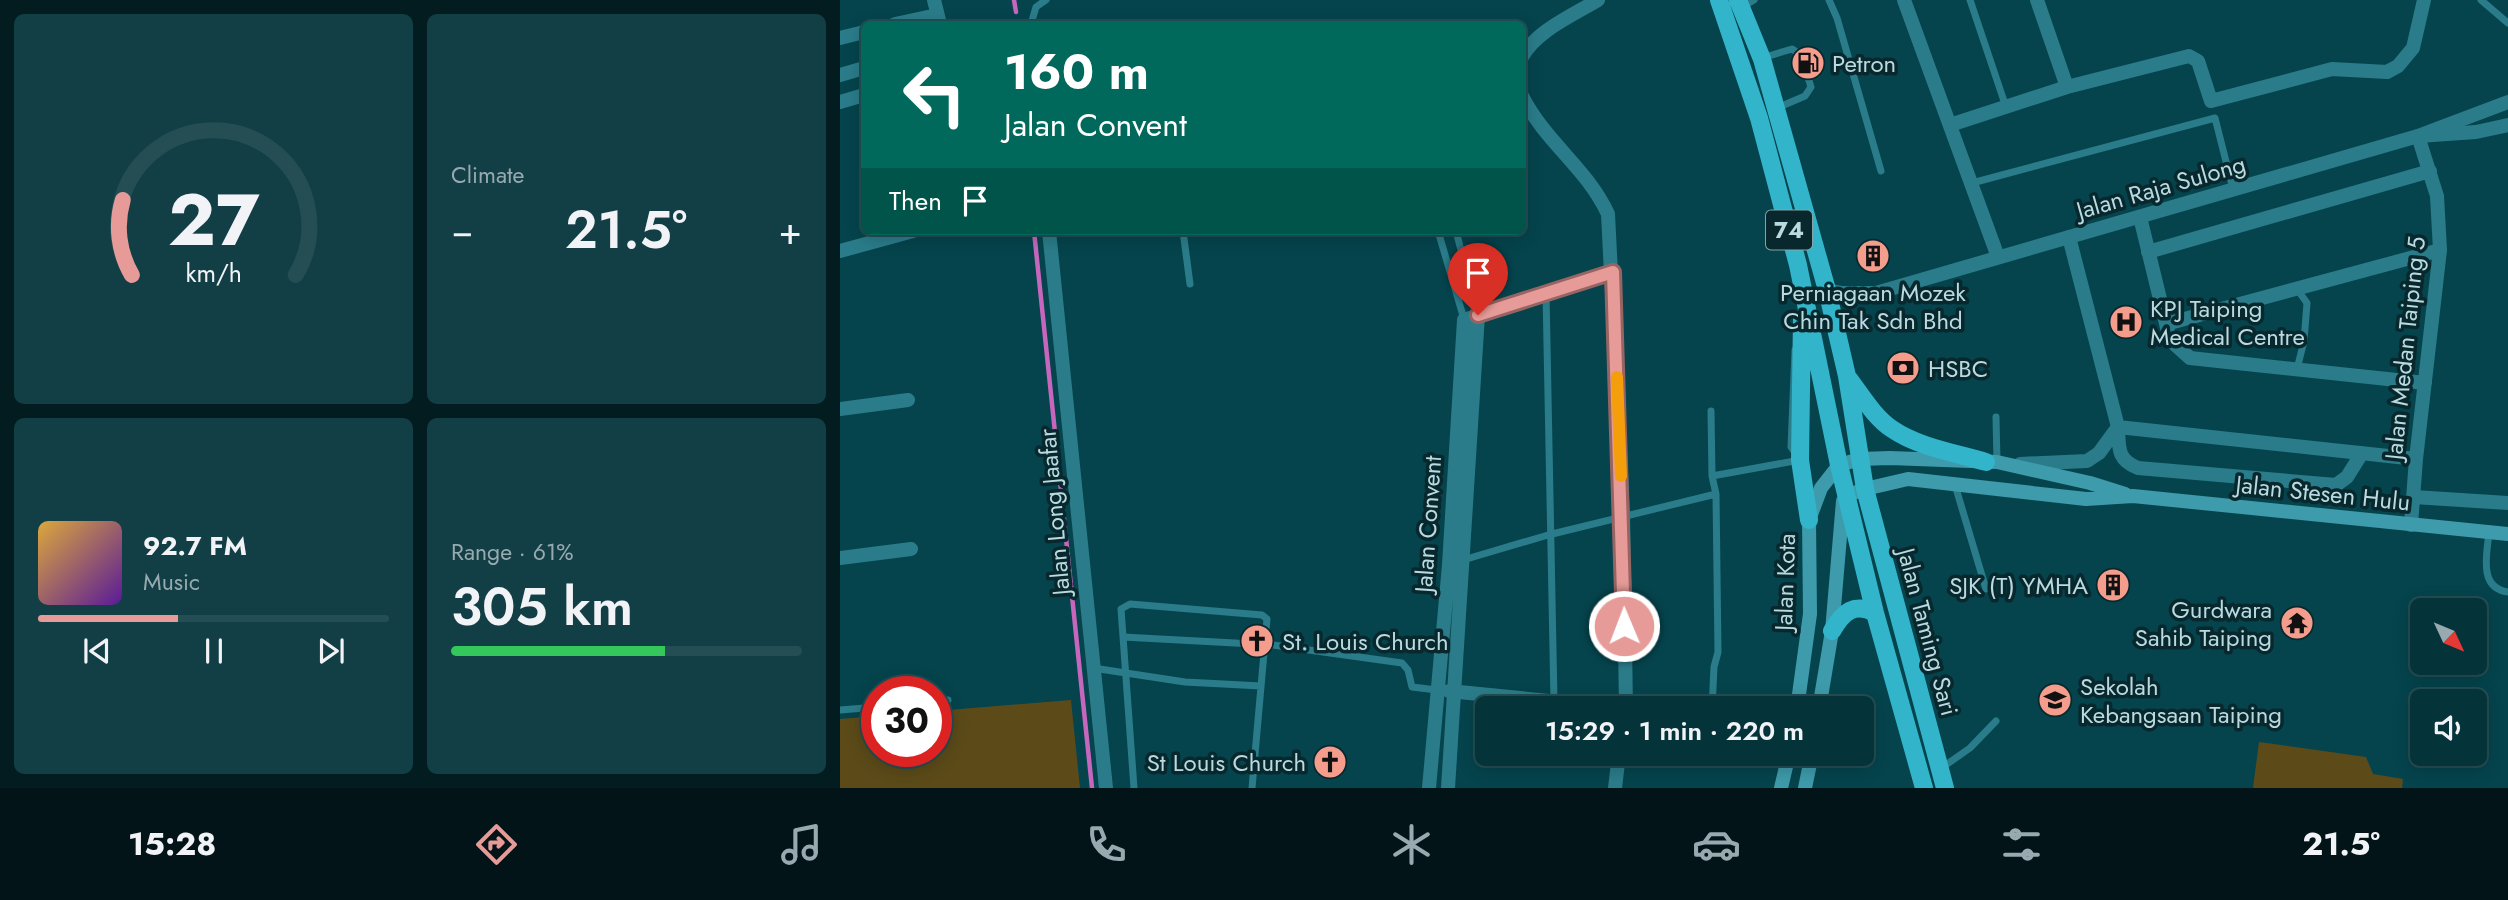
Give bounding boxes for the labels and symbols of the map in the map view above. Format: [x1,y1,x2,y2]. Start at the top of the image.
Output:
fuel station icon: Petron [1789,44,1827,82]
place label: Petron [1832,46,1896,81]
street label: Jalan Raja Sulong [2069,146,2250,229]
road number: 74 [1766,210,1812,249]
street label: Jalan Medan Taiping 5 [2376,235,2434,464]
building icon: Perniagaan Mozek Chin Tak Sdn Bhd [1854,237,1892,275]
pin [1448,243,1508,315]
place label: Perniagaan Mozek Chin Tak Sdn Bhd [1780,275,1966,338]
place label: KPJ Taiping Medical Centre [2150,291,2305,354]
hospital icon: KPJ Taiping Medical Centre [2107,303,2145,341]
bank icon: HSBC [1884,349,1922,387]
place label: HSBC [1928,351,1988,386]
street label: Jalan Long Jaafar [1029,427,1079,600]
street label: Jalan Convent [1406,454,1450,597]
street label: Jalan Stesen Hulu [2231,466,2412,520]
street label: Jalan Kota [1766,533,1804,634]
street label: Jalan Taming Sari [1888,541,1967,720]
building icon: SJK (T) YMHA [2094,566,2132,604]
place label: SJK (T) YMHA [1949,568,2088,603]
position arrow [1587,589,1661,663]
place label: Gurdwara Sahib Taiping [2135,592,2272,655]
north arrow [2410,598,2487,676]
temple icon: Gurdwara Sahib Taiping [2278,604,2316,642]
church icon: St. Louis Church [1238,622,1276,660]
place label: St. Louis Church [1282,624,1449,659]
place label: Sekolah Kebangsaan Taiping [2080,669,2282,732]
speed limit sign: 30 [861,676,952,767]
school or university icon: Sekolah Kebangsaan Taiping [2036,681,2074,719]
church icon: St Louis Church [1311,743,1349,781]
place label: St Louis Church [1147,745,1306,780]

